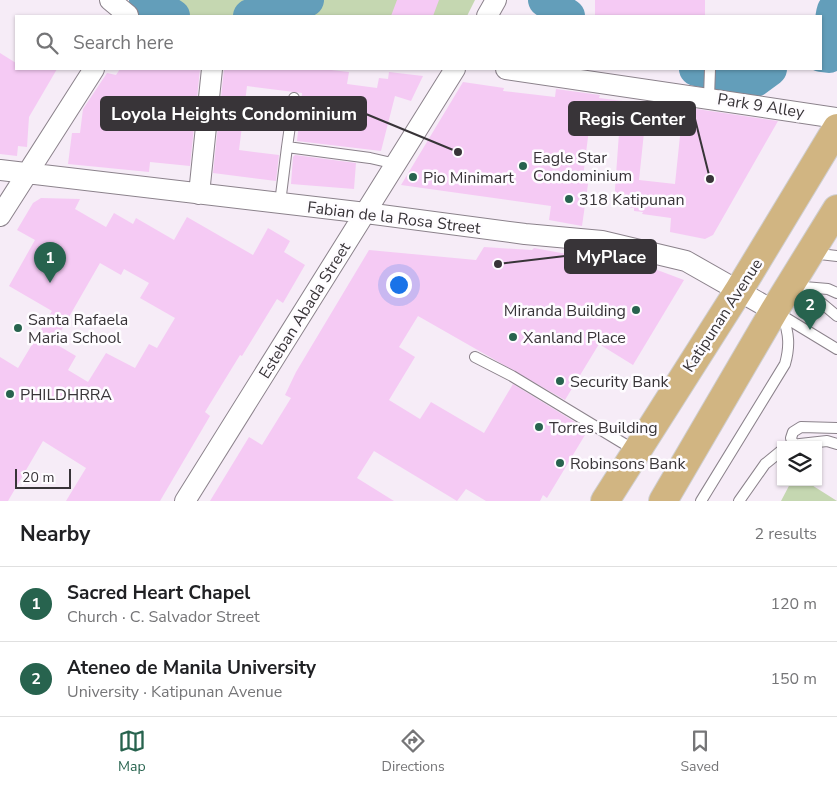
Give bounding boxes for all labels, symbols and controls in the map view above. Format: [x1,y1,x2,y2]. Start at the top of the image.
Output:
search box [15,15,822,70]
icon: search [33,29,61,57]
text: Search here [73,30,174,56]
street label: Park 9 Alley [716,88,807,124]
callout: Loyola Heights Condominium [101,97,366,130]
text: Loyola Heights Condominium [111,102,357,126]
callout: Regis Center [569,102,695,135]
text: Regis Center [579,107,685,131]
place label: Eagle Star Condominium [533,147,632,187]
marker: Eagle Star Condominium [517,160,529,172]
place label: Pio Minimart [423,167,514,189]
marker: Pio Minimart [407,171,419,183]
place label: 318 Katipunan [579,189,685,211]
marker: 318 Katipunan [563,193,575,205]
street label: Fabian de la Rosa Street [306,196,482,240]
street label: Esteban Abada Street [254,238,356,383]
callout: MyPlace [565,240,656,273]
pin: 1 [34,242,66,283]
text: MyPlace [576,245,646,269]
street label: Katipunan Avenue [678,254,768,377]
your location [386,272,412,298]
pin: 2 [794,289,826,330]
place label: Miranda Building [504,300,626,322]
marker: Miranda Building [630,304,642,316]
place label: Santa Rafaela Maria School [28,309,128,349]
marker: Santa Rafaela Maria School [12,322,24,334]
place label: Xanland Place [523,327,626,349]
marker: Xanland Place [507,331,519,343]
place label: Security Bank [570,371,670,393]
marker: Security Bank [554,375,566,387]
place label: PHILDHRRA [20,384,112,406]
marker: PHILDHRRA [4,388,16,400]
place label: Torres Building [549,417,658,439]
marker: Torres Building [533,421,545,433]
map controls [777,441,822,486]
button: layers [777,441,822,486]
place label: Robinsons Bank [570,453,686,475]
marker: Robinsons Bank [554,457,566,469]
scale bar [15,466,71,489]
text: 20 m [22,468,54,487]
text: Nearby [20,520,90,548]
text: 2 results [755,523,817,545]
text: Sacred Heart Chapel [67,580,250,606]
text: 1 [31,593,41,615]
text: 120 m [770,593,817,615]
text: Church · C. Salvador Street [67,606,260,628]
text: Ateneo de Manila University [67,655,316,681]
text: 2 [31,668,41,690]
text: 150 m [770,668,817,690]
text: University · Katipunan Avenue [67,681,282,703]
tab: Map [118,727,146,776]
tab: Directions [382,727,445,776]
tab: Saved [680,727,719,776]

